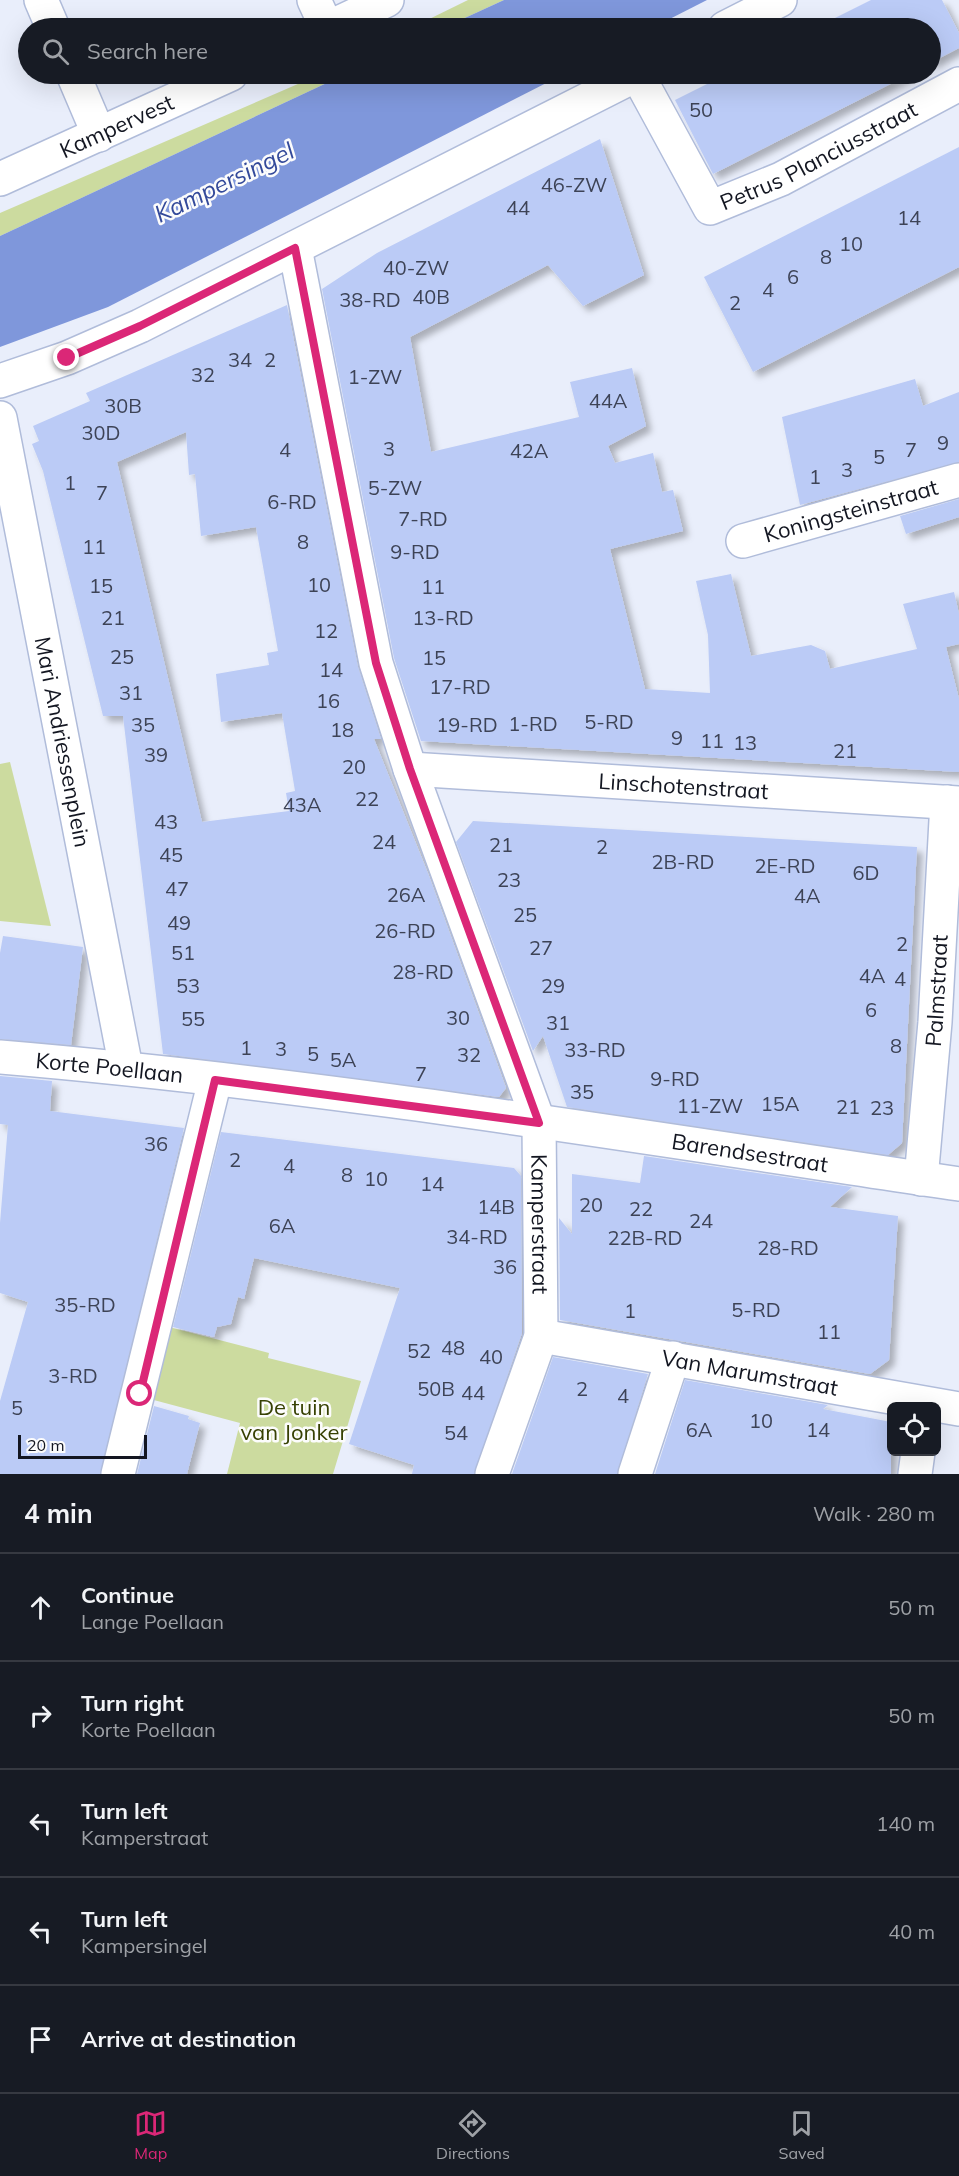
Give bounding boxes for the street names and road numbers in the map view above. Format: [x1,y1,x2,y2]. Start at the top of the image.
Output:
street label: Kampervest [55,88,178,164]
street label: Petrus Planciusstraat [716,95,922,216]
street label: Koningsteinstraat [761,473,941,548]
street label: Mari Andriessenplein [29,634,97,850]
street label: Linschotenstraat [598,767,770,805]
street label: Palmstraat [919,934,954,1048]
street label: Korte Poellaan [34,1046,185,1089]
street label: Barendsestraat [670,1127,830,1178]
street label: Kamperstraat [525,1154,555,1295]
street label: Van Marumstraat [659,1343,841,1402]

